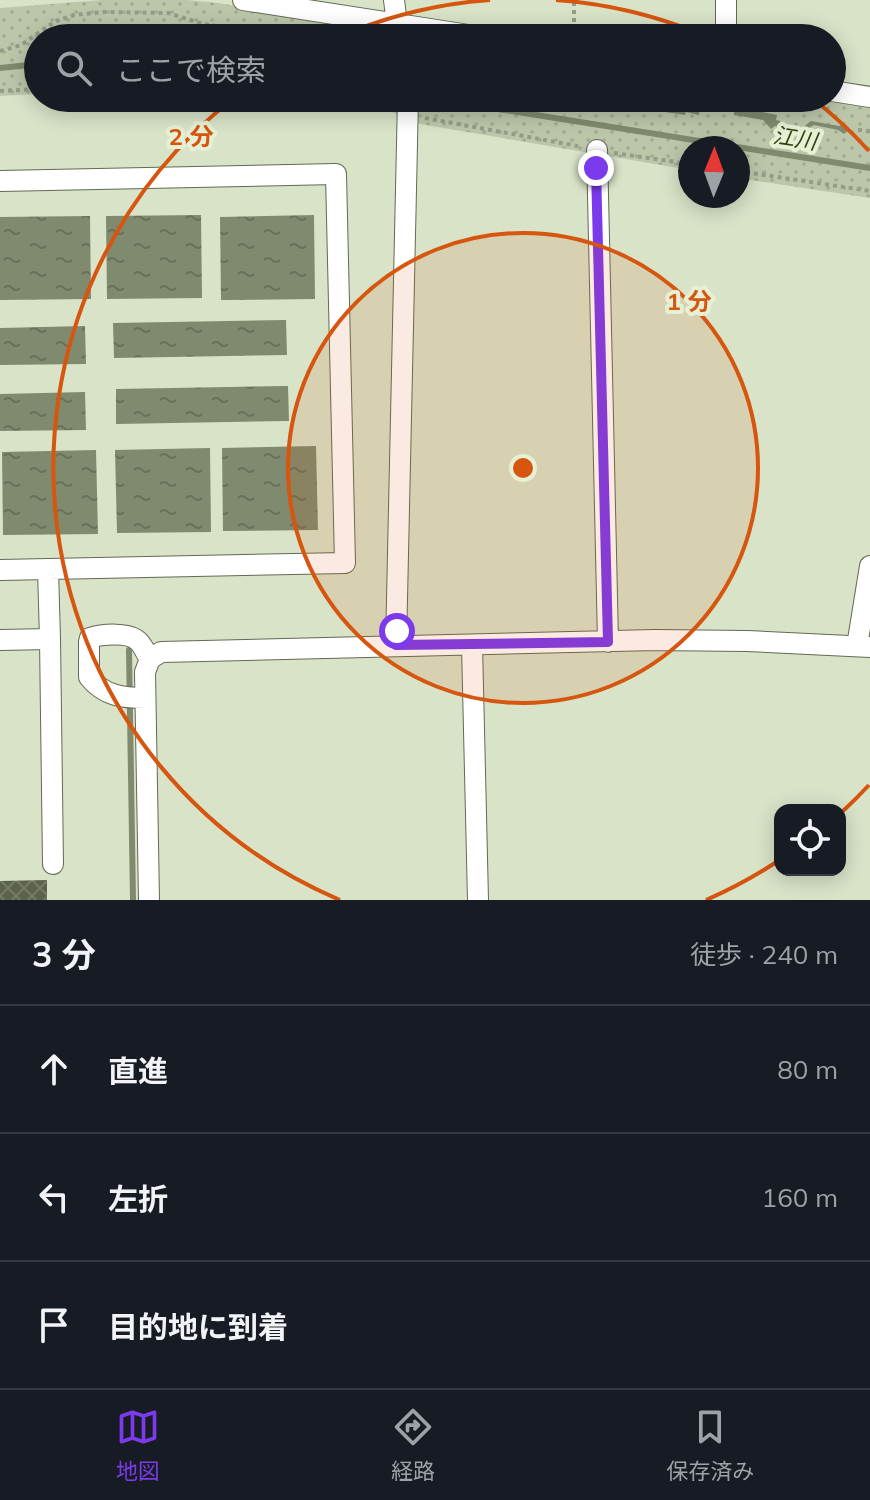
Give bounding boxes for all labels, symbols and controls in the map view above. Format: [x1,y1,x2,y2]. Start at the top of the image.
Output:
search box [24,24,846,112]
icon: search [52,46,96,90]
text: ここで検索 [116,51,266,89]
text: 2 分 [169,121,213,151]
water label: 江川 [771,121,821,156]
north arrow [678,136,750,208]
route end [578,150,614,186]
text: 1 分 [667,286,711,316]
centre of rings [509,454,537,482]
route start [379,613,415,649]
map controls [774,804,846,876]
button: locate [774,804,846,876]
text: 3 分 [32,933,96,976]
text: 徒歩 · 240 m [690,938,838,971]
icon: ahead [32,1047,76,1091]
text: 直進 [108,1052,168,1090]
text: 80 m [777,1053,838,1086]
icon: left [32,1175,76,1219]
text: 左折 [108,1180,168,1218]
text: 160 m [762,1181,838,1214]
icon: arrive [32,1303,76,1347]
text: 目的地に到着 [108,1308,288,1346]
tab: 地図 [116,1405,160,1485]
tab: 経路 [391,1405,435,1485]
tab: 保存済み [666,1405,754,1485]

